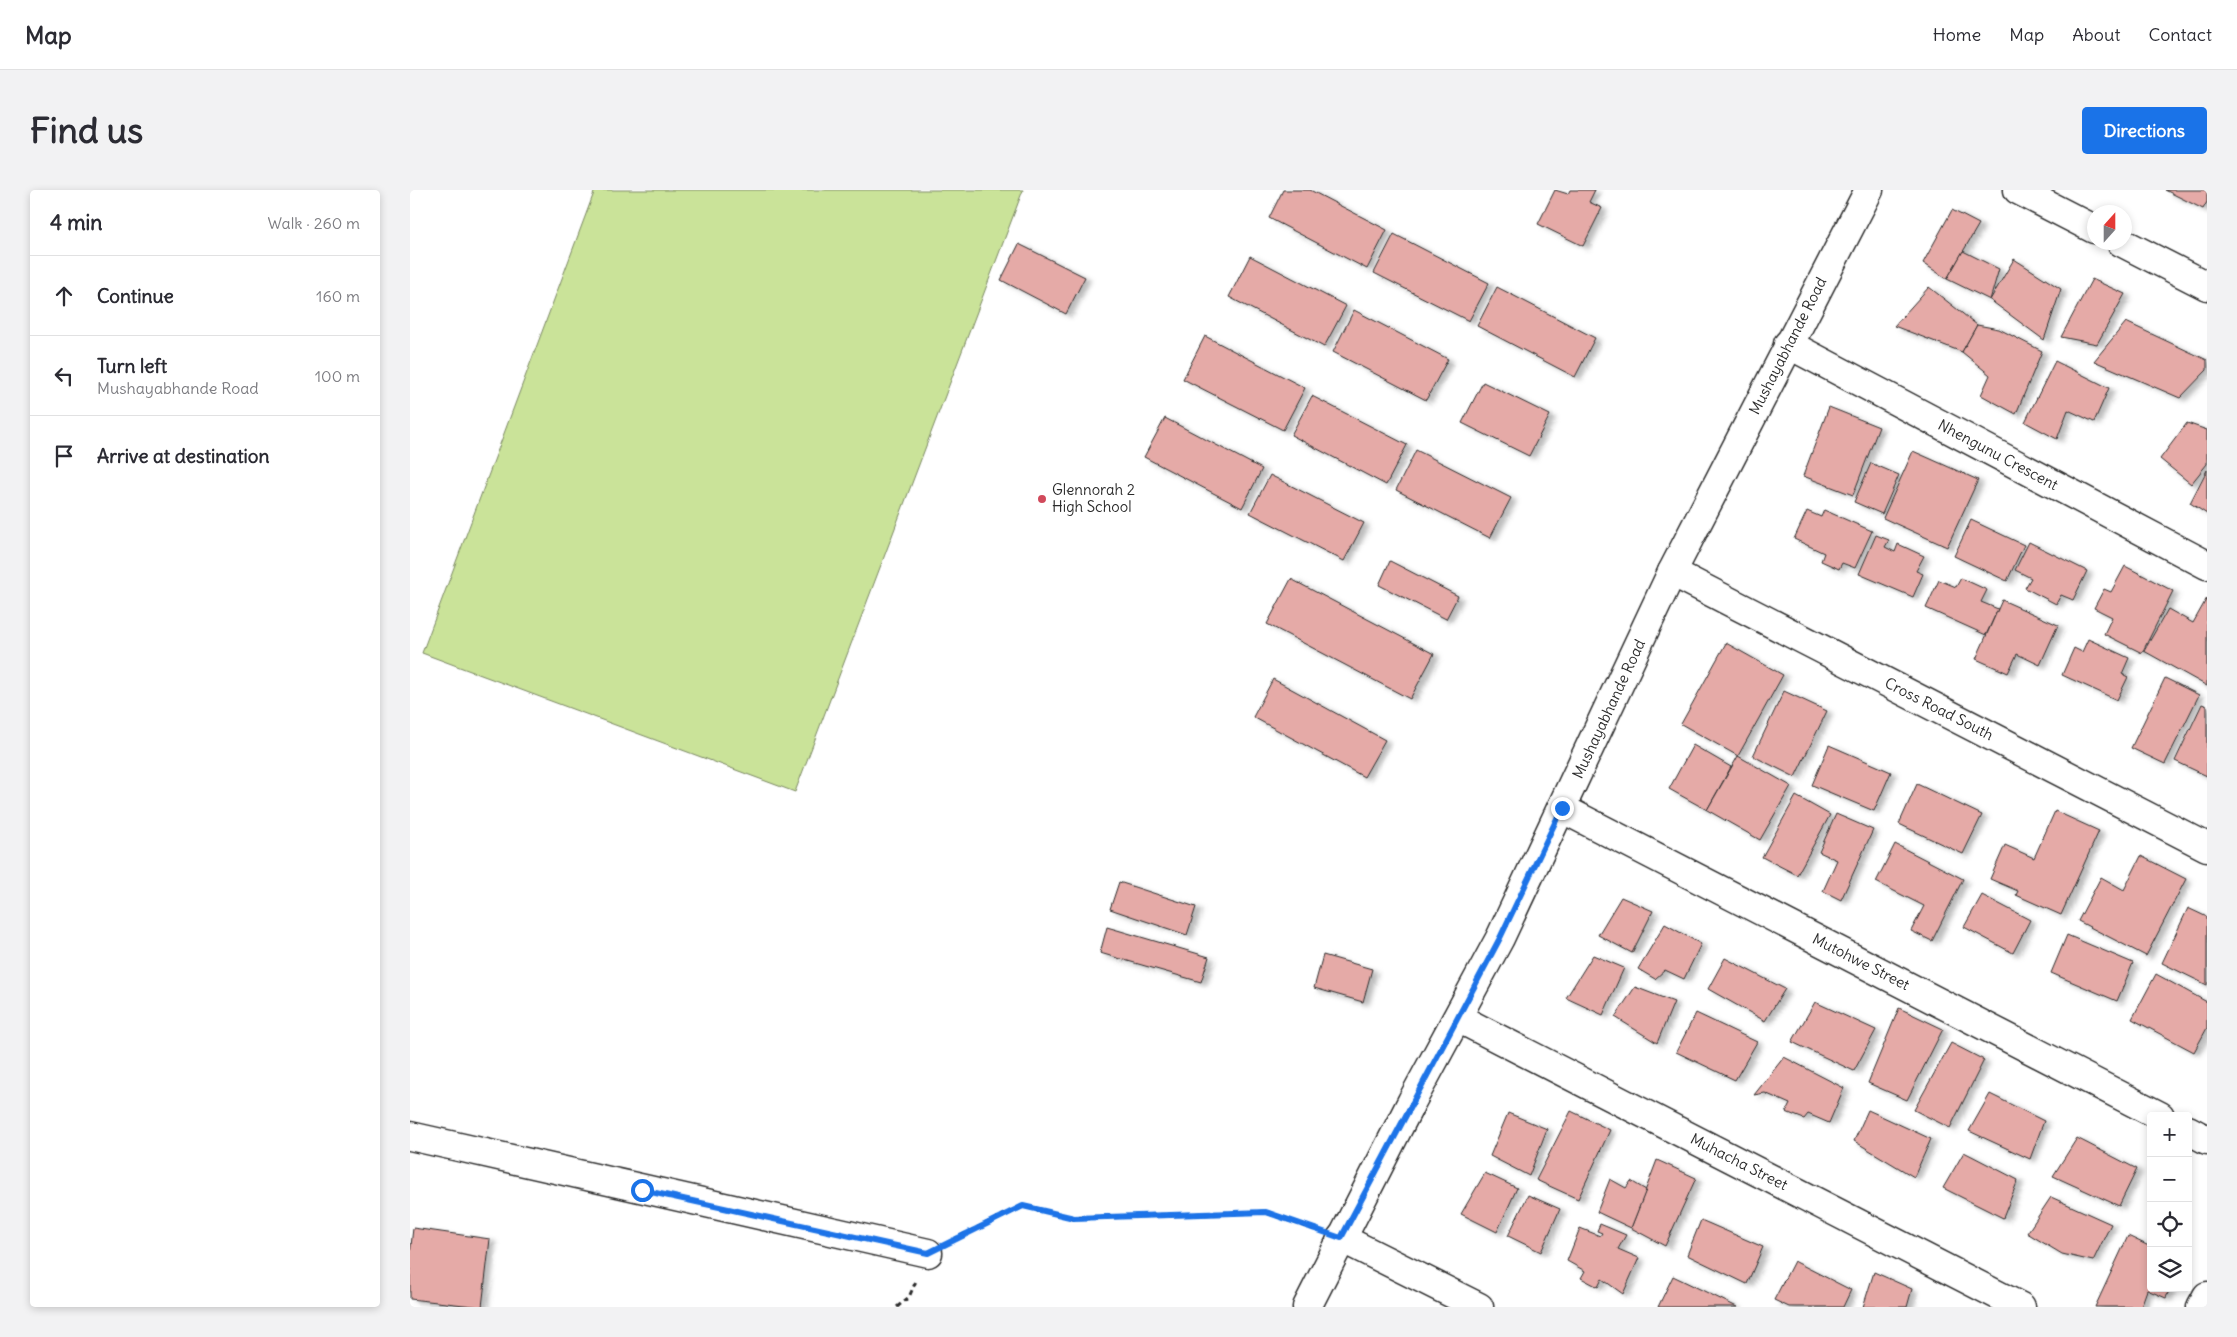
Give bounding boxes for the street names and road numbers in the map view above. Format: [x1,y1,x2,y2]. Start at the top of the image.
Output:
street label: Mushayabhande Road [1745,274,1831,418]
street label: Nhengunu Crescent [1935,415,2062,494]
street label: Mushayabhande Road [1568,636,1649,782]
street label: Cross Road South [1882,673,1997,744]
street label: Mutohwe Street [1810,929,1913,994]
street label: Muhacha Street [1687,1129,1791,1194]

